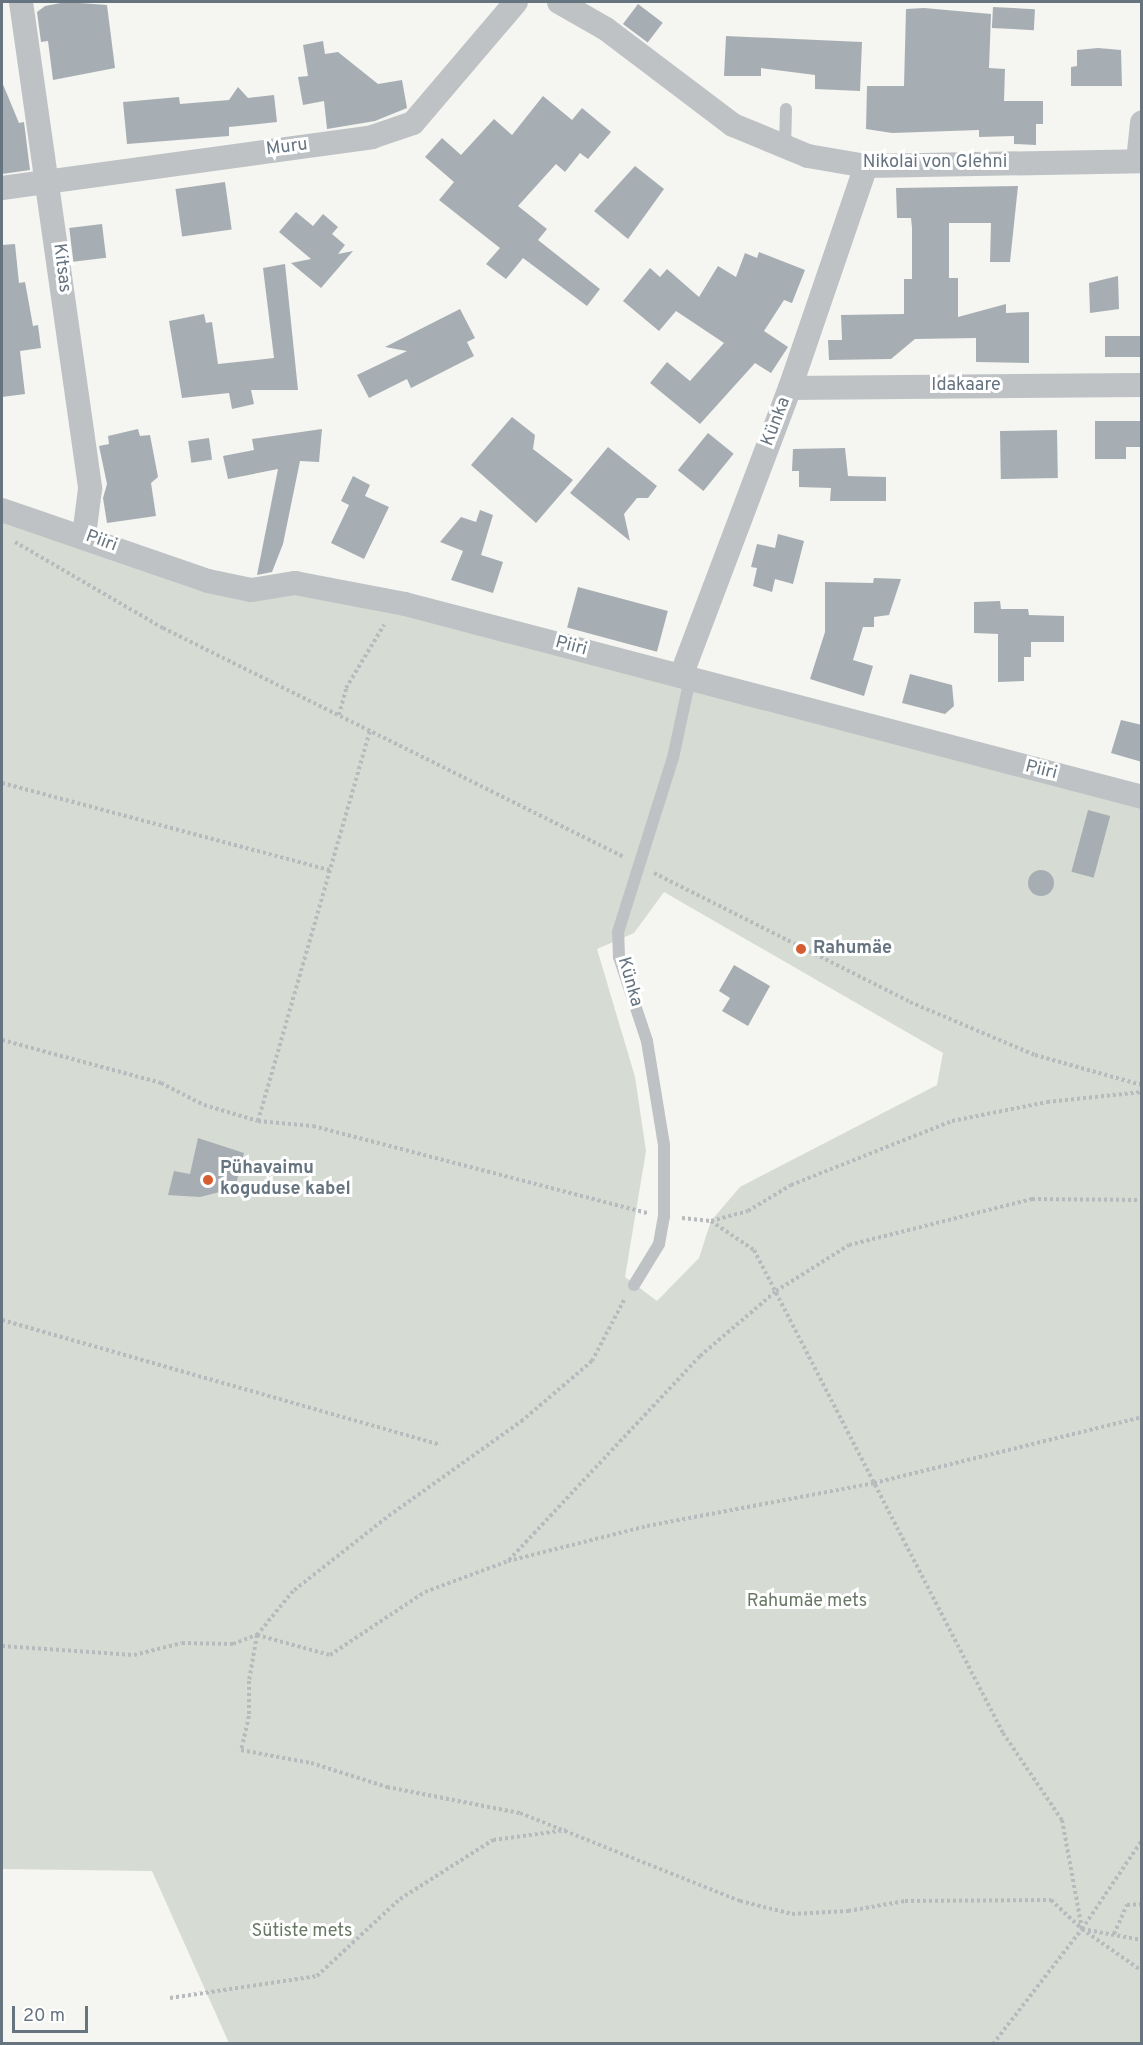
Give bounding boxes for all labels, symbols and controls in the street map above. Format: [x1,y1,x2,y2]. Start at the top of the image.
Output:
street label: Muru [265,135,309,161]
street label: Nikolai von Glehni [863,152,1007,174]
street label: Kitsas [47,242,75,294]
street label: Idakaare [931,375,1001,397]
street label: Künka [758,394,796,450]
street label: Piiri [82,526,120,558]
street label: Piiri [553,632,589,662]
street label: Piiri [1023,757,1059,785]
place label: Rahumäe [813,938,892,960]
marker: Rahumäe [794,942,808,956]
street label: Künka [612,955,646,1009]
place label: Pühavaimu koguduse kabel [220,1159,351,1202]
marker: Pühavaimu koguduse kabel [201,1173,215,1187]
park label: Rahumäe mets [747,1591,867,1613]
park label: Sütiste mets [252,1921,352,1943]
scale bar [15,1994,92,2032]
text: 20 m [23,2005,65,2028]

